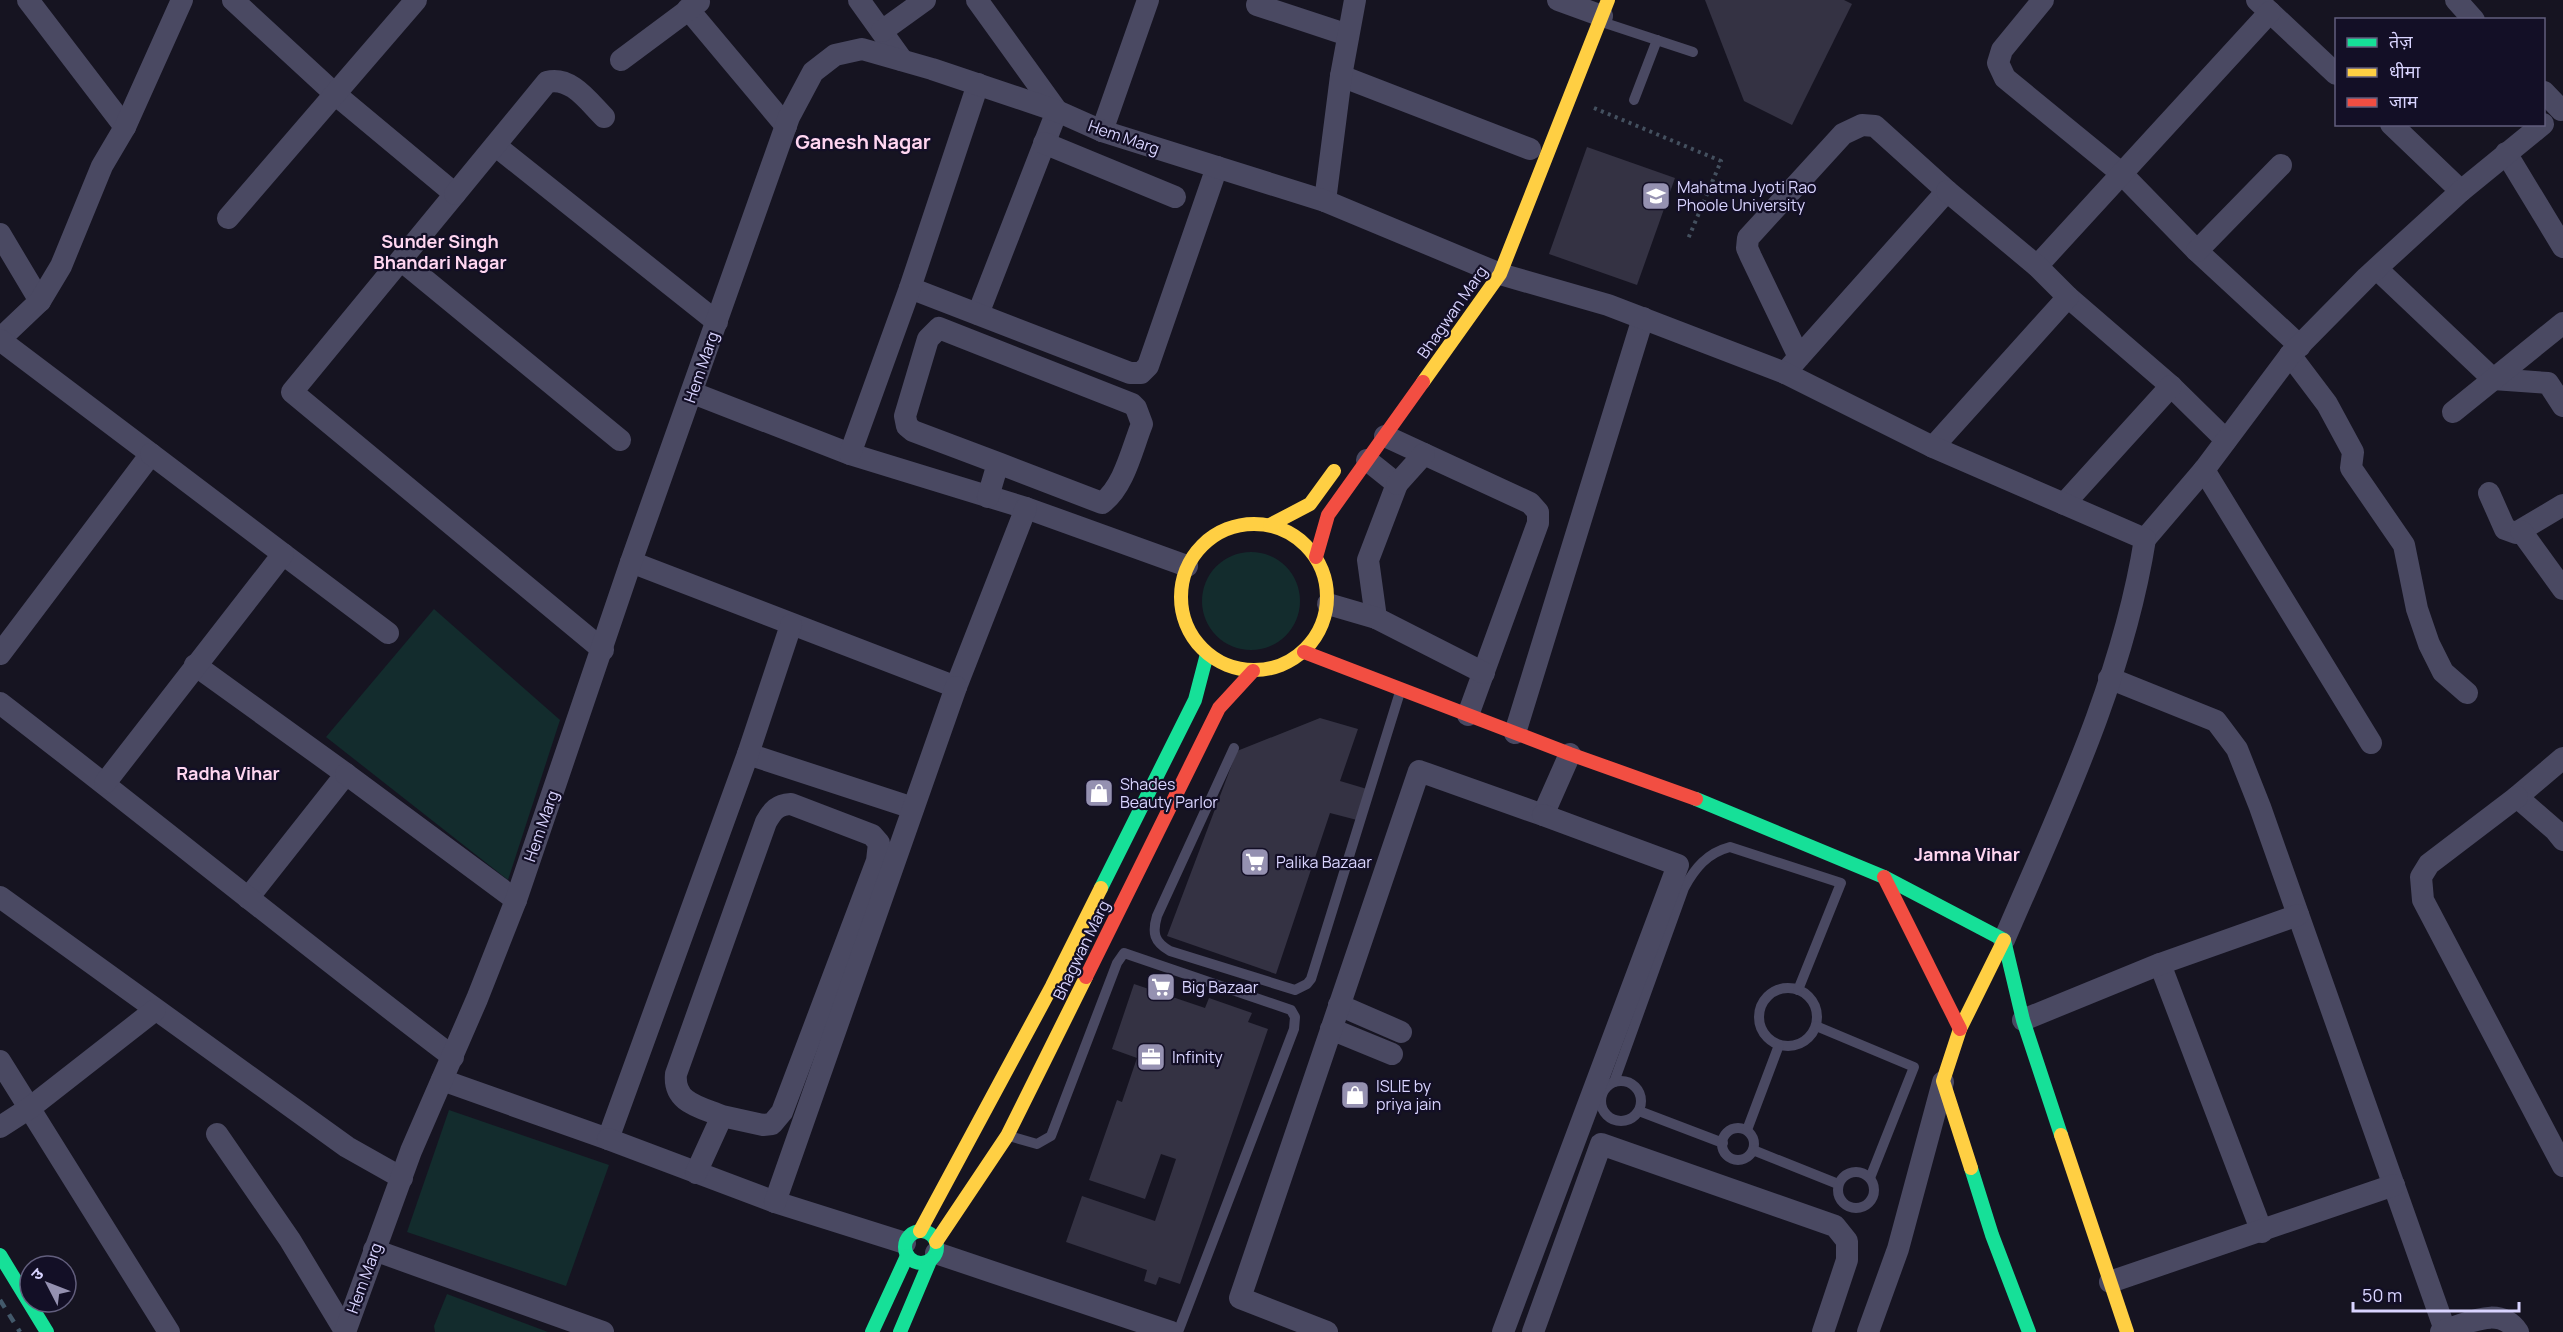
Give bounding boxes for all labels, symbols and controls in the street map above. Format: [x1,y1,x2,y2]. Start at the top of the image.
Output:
legend [2335,18,2545,126]
text: तेज़ [2389,29,2413,53]
text: धीमा [2389,59,2420,83]
text: जाम [2389,89,2419,113]
street label: Hem Marg [1085,115,1163,159]
district label: Ganesh Nagar [795,128,931,155]
place label: Mahatma Jyoti Rao Phoole University [1677,176,1817,216]
school or university icon: Mahatma Jyoti Rao Phoole University [1640,180,1672,212]
district label: Sunder Singh Bhandari Nagar [373,229,507,274]
street label: Bhagwan Marg [1412,261,1492,363]
street label: Hem Marg [679,328,723,406]
district label: Radha Vihar [176,761,280,785]
place label: Shades Beauty Parlor [1120,773,1218,813]
shop icon: Shades Beauty Parlor [1083,777,1115,809]
street label: Hem Marg [519,787,563,865]
district label: Jamna Vihar [1914,842,2020,866]
supermarket icon: Palika Bazaar [1239,846,1271,878]
place label: Palika Bazaar [1276,851,1372,873]
street label: Bhagwan Marg [1047,896,1115,1004]
supermarket icon: Big Bazaar [1145,971,1177,1003]
place label: Big Bazaar [1182,976,1259,998]
office icon: Infinity [1135,1041,1167,1073]
place label: Infinity [1172,1046,1223,1068]
place label: ISLIE by priya jain [1376,1075,1441,1115]
shop icon: ISLIE by priya jain [1339,1079,1371,1111]
street label: Hem Marg [341,1239,387,1317]
north arrow [18,1254,78,1314]
text: उ [26,1263,49,1285]
scale bar [2353,1275,2520,1313]
text: 50 m [2362,1283,2402,1307]

